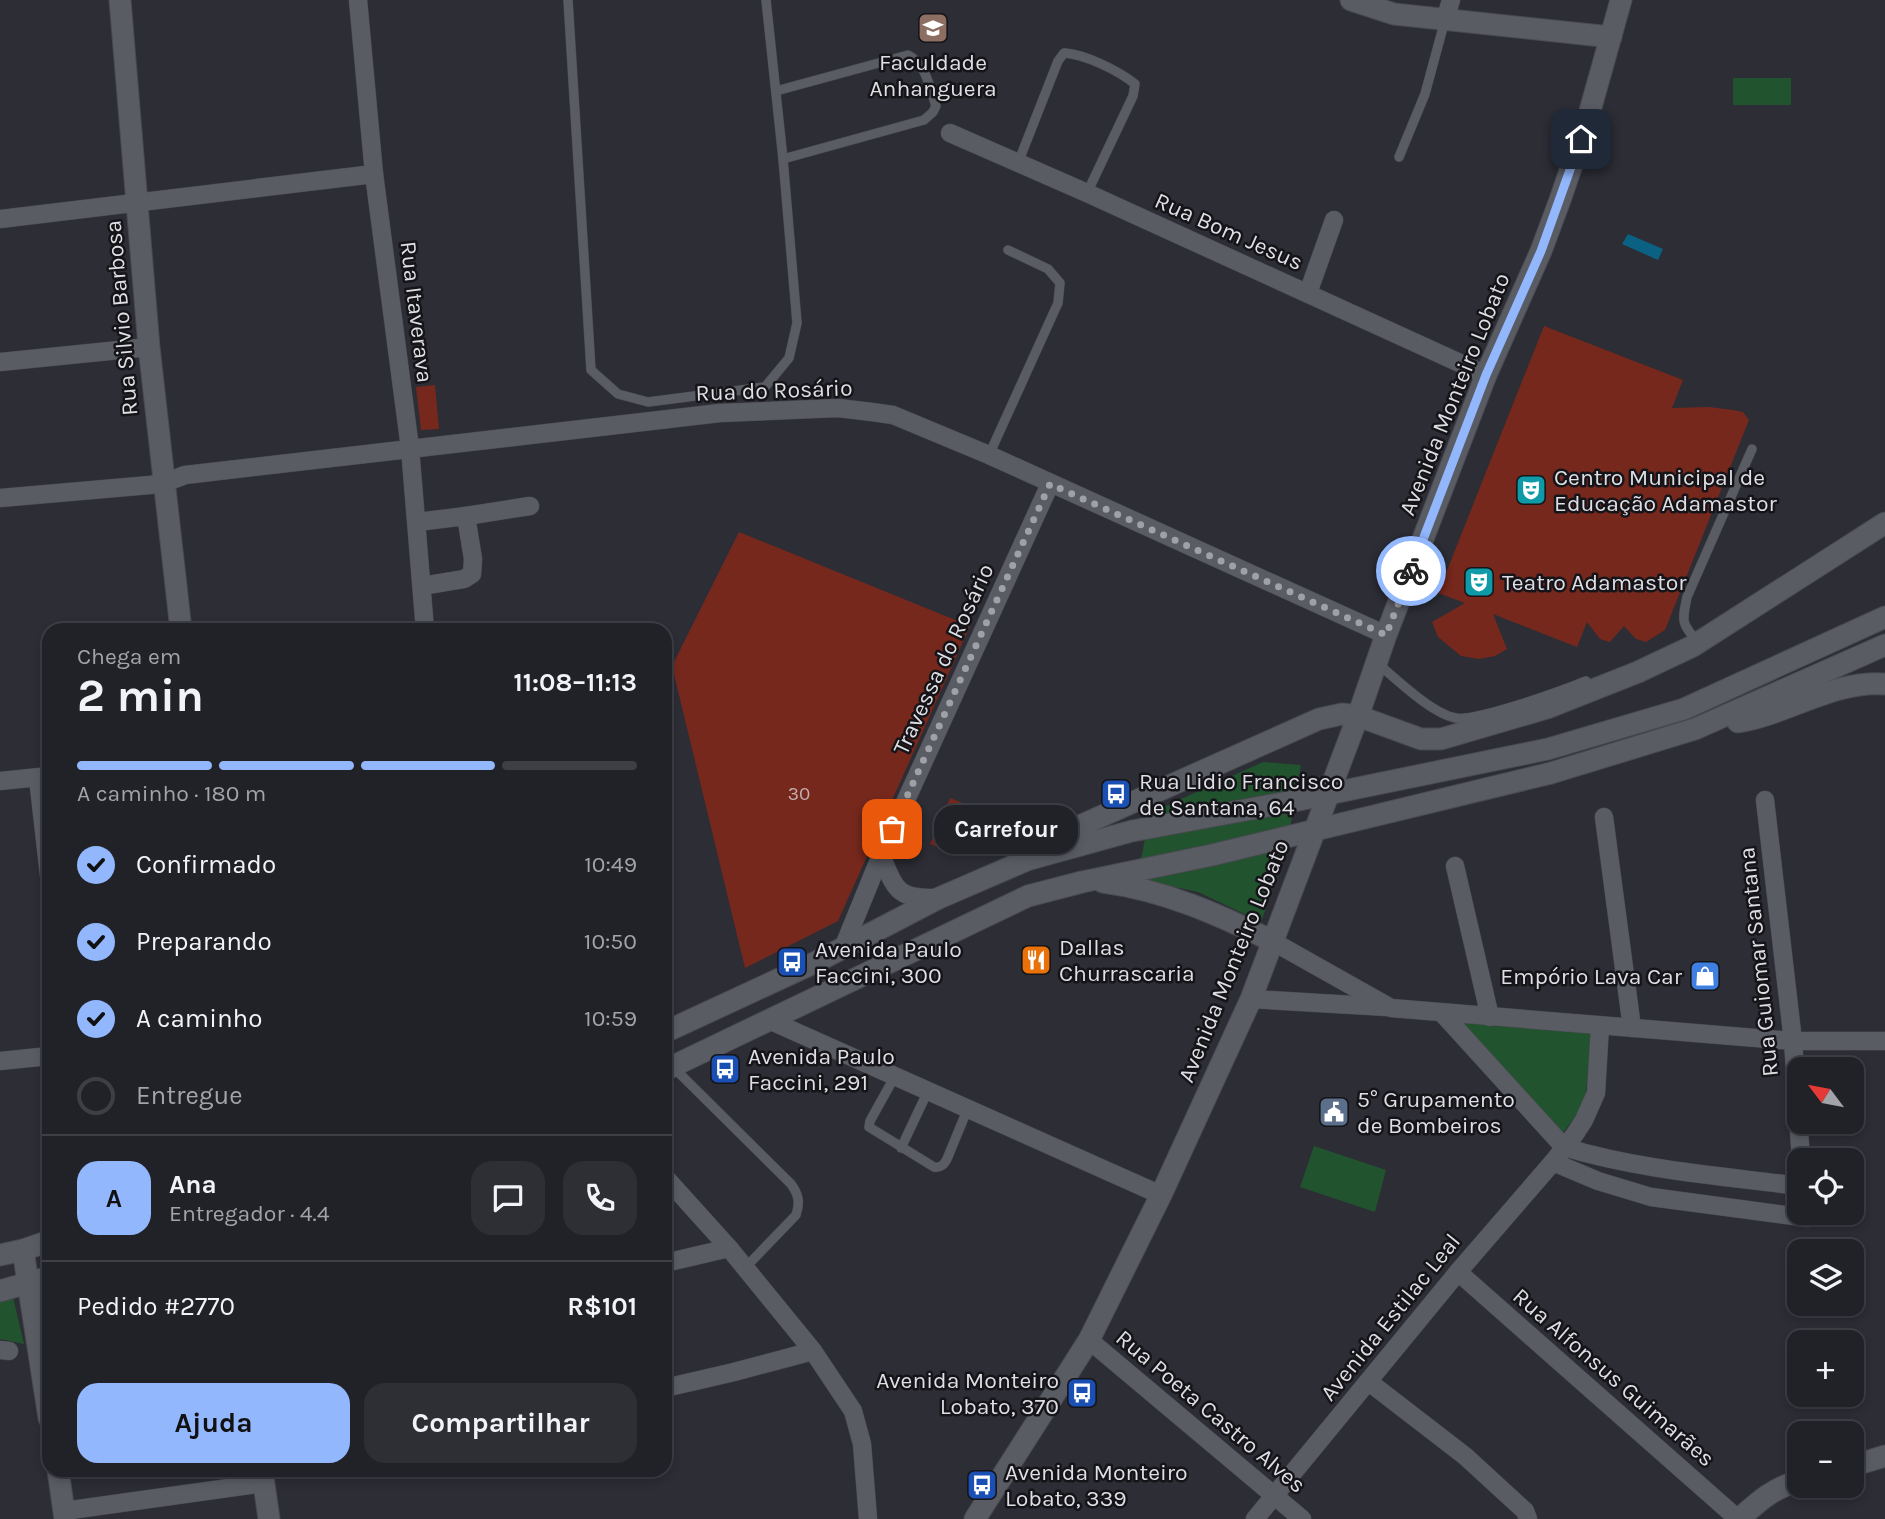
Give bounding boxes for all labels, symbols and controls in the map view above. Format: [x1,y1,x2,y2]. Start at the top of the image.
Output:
school or university icon: Faculdade Anhanguera [916,11,950,45]
place label: Faculdade Anhanguera [869,49,997,102]
pin [1551,109,1611,169]
icon: home [1562,120,1600,158]
street label: Rua Bom Jesus [1151,187,1307,276]
street label: Rua Silvio Barbosa [100,219,143,417]
street label: Rua Itaverava [394,240,439,384]
street label: Avenida Monteiro Lobato [1393,269,1515,519]
street label: Rua do Rosário [695,374,853,407]
place label: Centro Municipal de Educação Adamastor [1554,464,1778,517]
theatre icon: Centro Municipal de Educação Adamastor [1514,473,1548,507]
courier [1376,536,1446,606]
icon: bike [1392,552,1430,590]
street label: Travessa do Rosário [887,560,999,759]
theatre icon: Teatro Adamastor [1462,565,1496,599]
place label: Teatro Adamastor [1502,569,1687,596]
text: Chega em [77,643,181,670]
text: 11:08–11:13 [514,667,637,698]
text: 2 min [77,669,204,723]
place label: Rua Lidio Francisco de Santana, 64 [1139,768,1343,821]
bus stop icon: Rua Lidio Francisco de Santana, 64 [1099,777,1133,811]
text: A caminho · 180 m [77,780,266,807]
house number: 30 [788,783,810,805]
pin [862,799,922,859]
callout: Carrefour [934,804,1078,854]
icon: bag [873,810,911,848]
text: Carrefour [954,816,1058,843]
street label: Avenida Monteiro Lobato [1172,836,1294,1086]
icon: check [77,846,115,884]
street label: Rua Guiomar Santana [1733,846,1784,1078]
text: Confirmado [136,849,276,880]
text: 10:49 [584,851,637,878]
icon: check [77,923,115,961]
text: Preparando [136,926,272,957]
text: 10:50 [584,928,637,955]
place label: Dallas Churrascaria [1059,934,1195,987]
place label: Avenida Paulo Faccini, 300 [815,936,962,989]
restaurant icon: Dallas Churrascaria [1019,943,1053,977]
bus stop icon: Avenida Paulo Faccini, 300 [775,945,809,979]
shop icon: Empório Lava Car [1688,959,1722,993]
place label: Empório Lava Car [1500,963,1683,990]
icon: check [77,1000,115,1038]
text: A caminho [136,1003,263,1034]
text: 10:59 [584,1005,637,1032]
place label: Avenida Paulo Faccini, 291 [748,1043,895,1096]
bus stop icon: Avenida Paulo Faccini, 291 [708,1052,742,1086]
north arrow [1787,1057,1864,1134]
map controls [1787,1057,1864,1498]
text: Entregue [136,1080,243,1111]
place label: 5° Grupamento de Bombeiros [1357,1086,1515,1139]
public building icon: 5° Grupamento de Bombeiros [1317,1095,1351,1129]
button: locate [1787,1148,1864,1225]
button: chat [471,1161,545,1235]
button: phone [563,1161,637,1235]
text: Ana [169,1169,217,1200]
text: A [106,1183,122,1214]
text: Entregador · 4.4 [169,1200,330,1227]
street label: Avenida Estilac Leal [1315,1228,1466,1406]
button: layers [1787,1239,1864,1316]
street label: Rua Alfonsus Guimarães [1507,1282,1720,1472]
text: Pedido #2770 [77,1291,235,1322]
text: R$101 [567,1291,637,1322]
street label: Rua Poeta Castro Alves [1110,1324,1311,1499]
button: + [1787,1330,1864,1407]
place label: Avenida Monteiro Lobato, 370 [876,1367,1059,1420]
bus stop icon: Avenida Monteiro Lobato, 370 [1065,1376,1099,1410]
button: Ajuda [77,1383,350,1463]
button: Compartilhar [364,1383,637,1463]
button: − [1787,1421,1864,1498]
place label: Avenida Monteiro Lobato, 339 [1005,1459,1188,1512]
bus stop icon: Avenida Monteiro Lobato, 339 [965,1468,999,1502]

